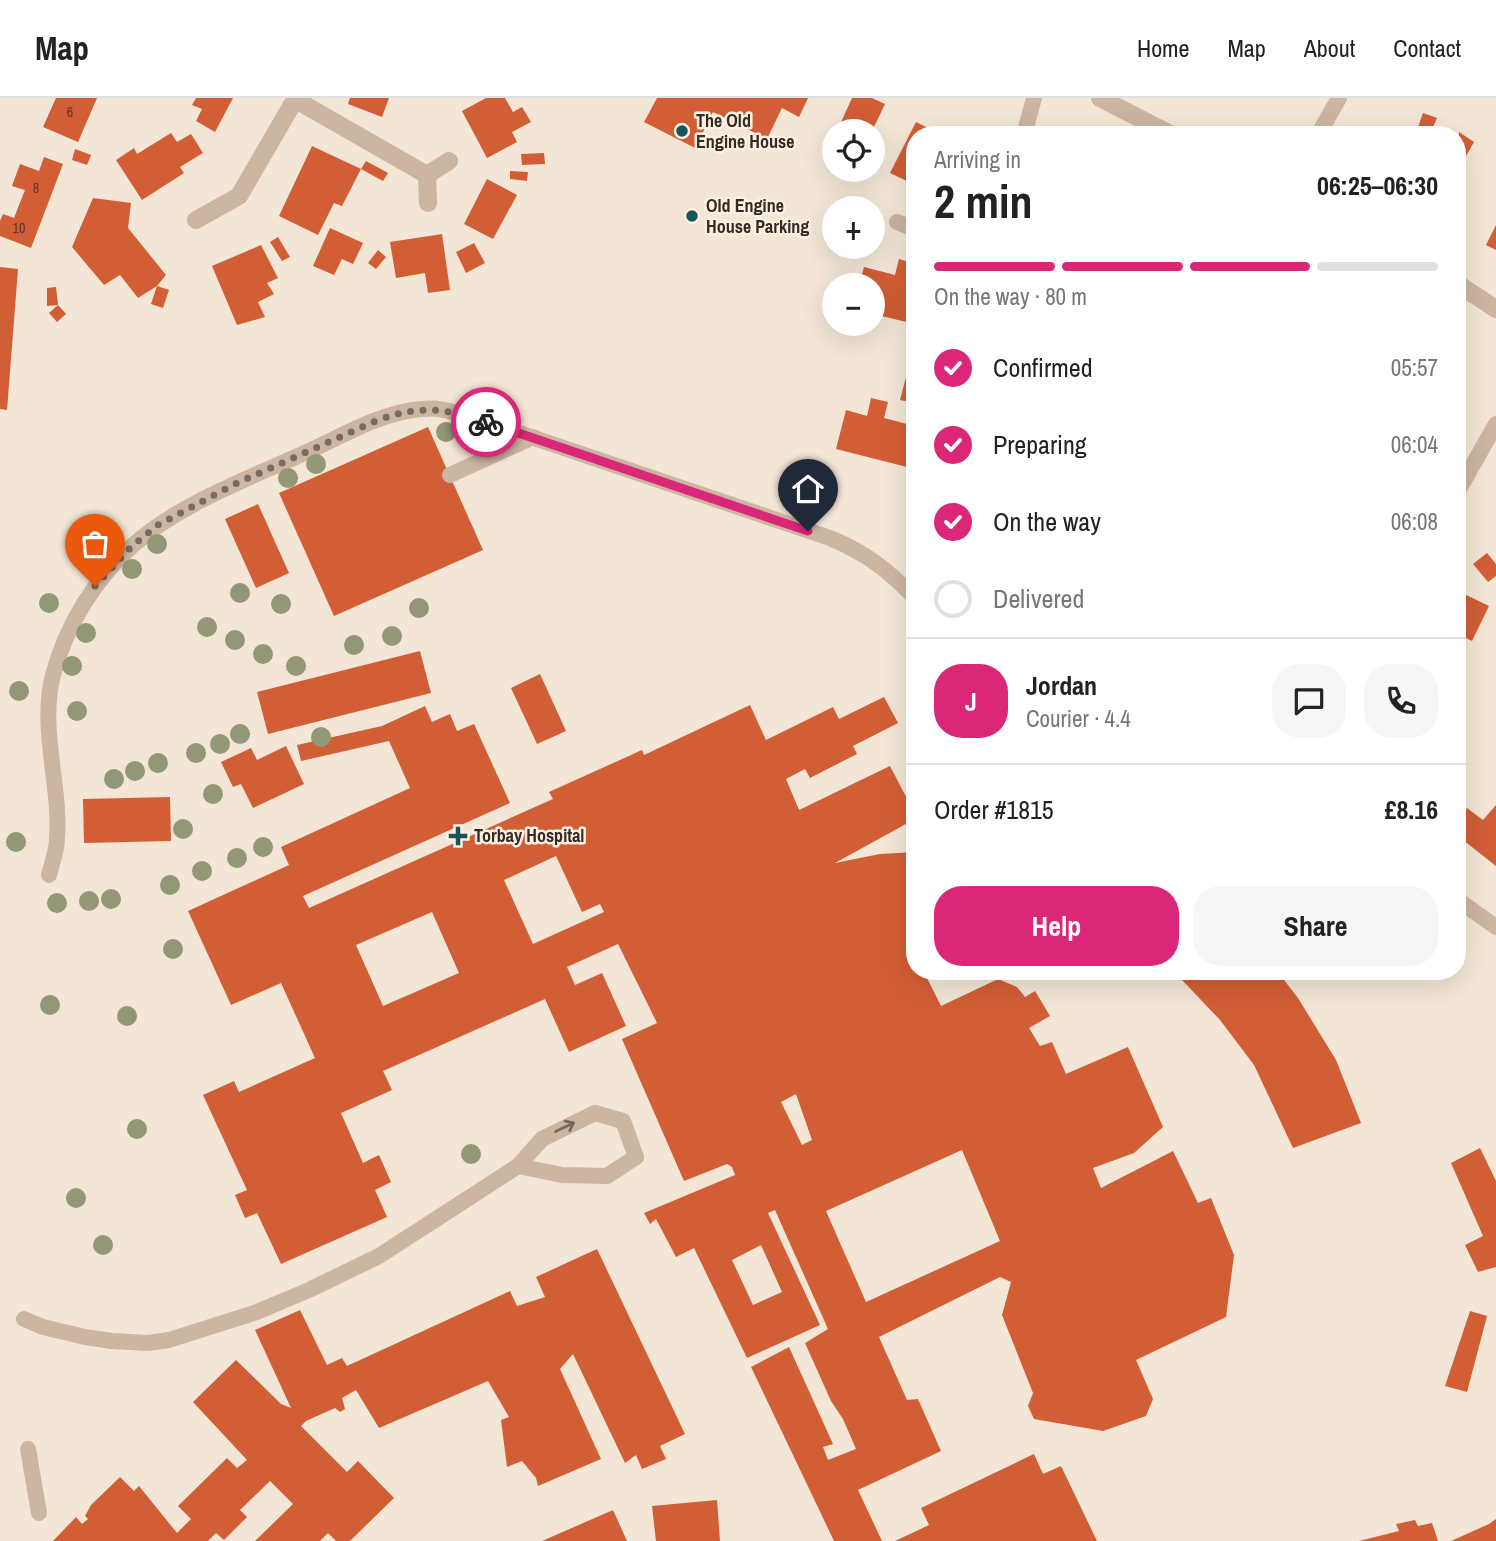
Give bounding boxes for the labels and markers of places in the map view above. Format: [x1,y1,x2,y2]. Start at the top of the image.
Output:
place label: The Old Engine House [696,108,794,154]
marker: The Old Engine House [674,123,690,139]
place label: Old Engine House Parking [706,193,809,239]
marker: Old Engine House Parking [684,208,700,224]
pin [778,459,838,531]
pin [65,514,125,586]
place label: Torbay Hospital [474,823,584,848]
marker: Torbay Hospital [448,826,468,846]

